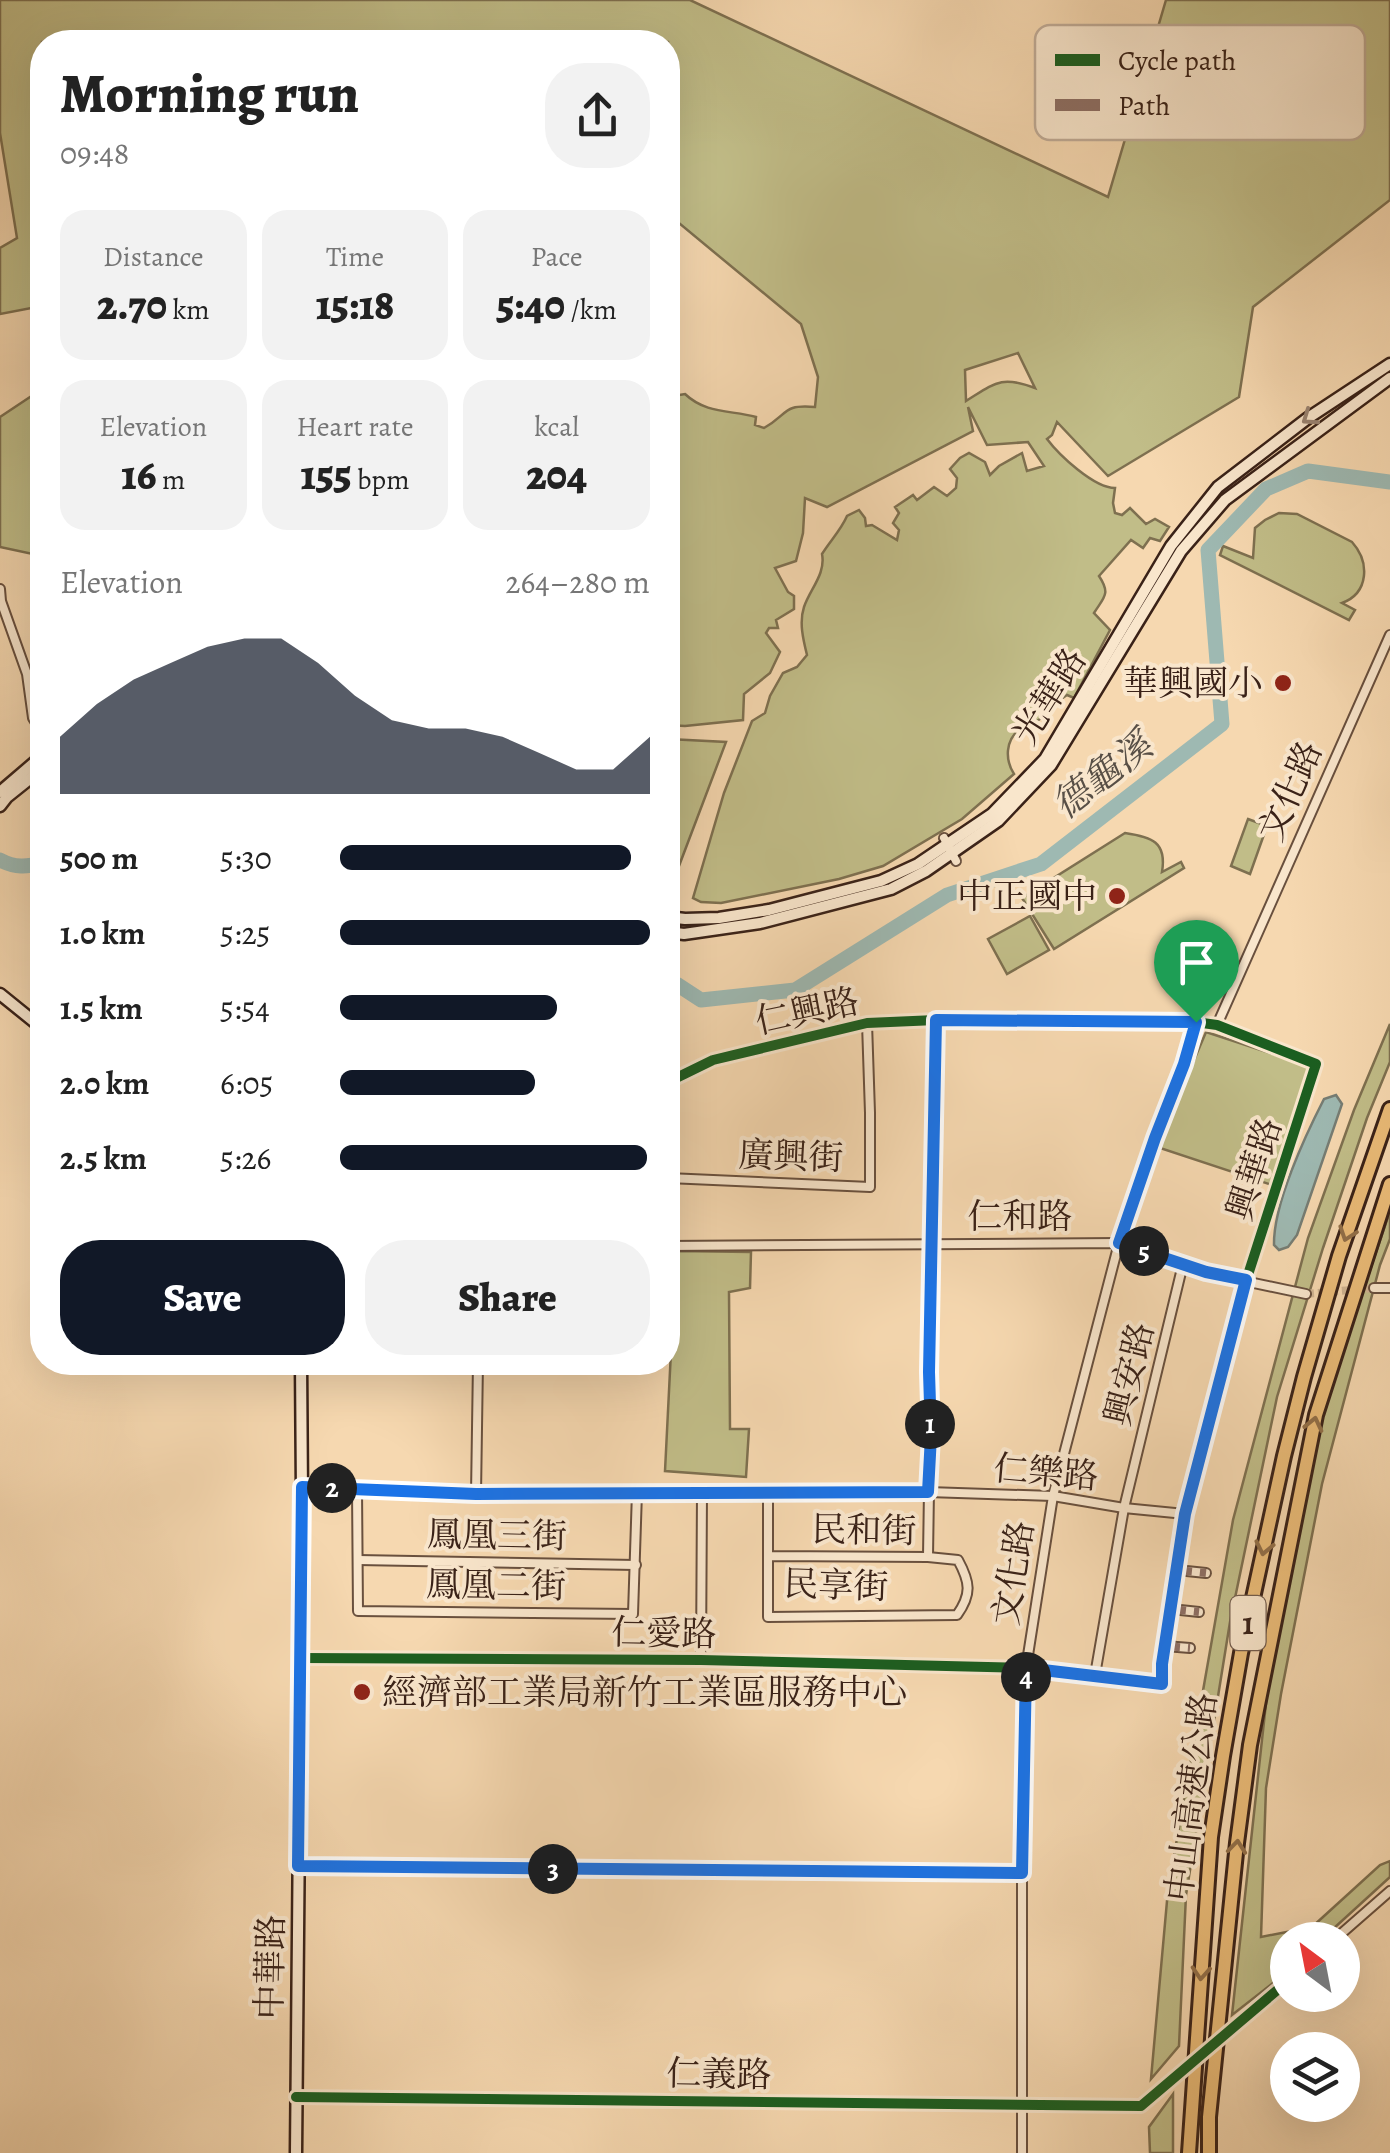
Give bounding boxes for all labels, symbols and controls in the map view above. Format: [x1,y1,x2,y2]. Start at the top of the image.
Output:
legend [1035,25,1365,140]
text: Cycle path [1118,42,1236,80]
text: Morning run [60,56,359,131]
button: share [545,63,650,168]
text: Path [1118,87,1170,125]
text: 09:48 [60,131,129,175]
text: Distance [103,238,204,276]
text: Time [326,238,384,276]
text: Pace [531,238,583,276]
text: 2.70 [97,276,167,333]
text: 15:18 [316,276,394,333]
text: 5:40 [496,276,565,333]
text: km [167,291,210,329]
text: /km [565,291,617,329]
one-way arrow [1302,406,1320,424]
text: Elevation [100,408,207,446]
text: Heart rate [297,408,413,446]
text: kcal [534,408,579,446]
text: 16 [121,446,156,503]
text: 155 [301,446,352,503]
text: 204 [526,446,587,503]
text: m [156,461,185,499]
text: bpm [352,461,409,499]
text: Elevation [60,560,183,604]
text: 264–280 m [505,560,650,604]
street label: 光華路 [1001,639,1097,753]
place label: 華興國小 [1123,659,1263,707]
marker: 華興國小 [1272,672,1294,694]
water label: 德龜溪 [1041,717,1166,831]
street label: 文化路 [1247,733,1333,849]
text: 500 m [60,836,138,880]
text: 5:30 [220,836,272,880]
place label: 中正國中 [957,872,1097,920]
marker: 中正國中 [1106,885,1128,907]
text: 1.0 km [60,911,145,955]
text: 5:25 [220,911,270,955]
pin [1154,920,1239,1023]
icon: arrive [1169,935,1224,990]
street label: 仁興路 [751,977,863,1045]
text: 1.5 km [60,986,143,1030]
text: 5:54 [220,986,270,1030]
text: 2.0 km [60,1061,149,1105]
text: 6:05 [220,1061,273,1105]
street label: 興華路 [1215,1112,1293,1226]
street label: 廣興街 [738,1130,844,1182]
text: 2.5 km [60,1136,147,1180]
text: 5:26 [220,1136,271,1180]
street label: 仁和路 [967,1192,1073,1240]
one-way arrow [1338,1224,1359,1241]
pin: 5 [1119,1226,1169,1276]
text: 5 [1138,1232,1150,1270]
button: Save [60,1240,345,1355]
button: Share [365,1240,650,1355]
street label: 興安路 [1093,1317,1165,1431]
pin: 1 [905,1399,955,1449]
text: 1 [925,1405,935,1443]
one-way arrow [1303,1416,1324,1433]
street label: 仁樂路 [992,1444,1100,1500]
pin: 2 [307,1463,357,1513]
text: 2 [325,1469,339,1507]
street label: 民和街 [811,1505,917,1555]
street label: 鳳凰三街 [427,1510,567,1560]
street label: 文化路 [981,1517,1045,1629]
one-way arrow [1255,1539,1276,1556]
street label: 民享街 [783,1559,889,1611]
street label: 鳳凰二街 [426,1560,566,1610]
road number: 1 [1230,1596,1266,1650]
street label: 仁愛路 [611,1608,717,1658]
pin: 4 [1001,1652,1051,1702]
text: 4 [1019,1658,1033,1696]
place label: 經濟部工業局新竹工業區服務中心 [382,1668,907,1716]
marker: 經濟部工業局新竹工業區服務中心 [351,1681,373,1703]
street label: 中山高速公路 [1154,1690,1228,1904]
one-way arrow [1226,1839,1247,1855]
pin: 3 [528,1844,578,1894]
text: 3 [547,1850,559,1888]
street label: 中華路 [245,1914,295,2020]
north arrow [1270,1922,1360,2012]
map controls [1270,1922,1360,2122]
one-way arrow [1191,1965,1213,1981]
button: layers [1270,2032,1360,2122]
street label: 仁義路 [666,2049,772,2099]

